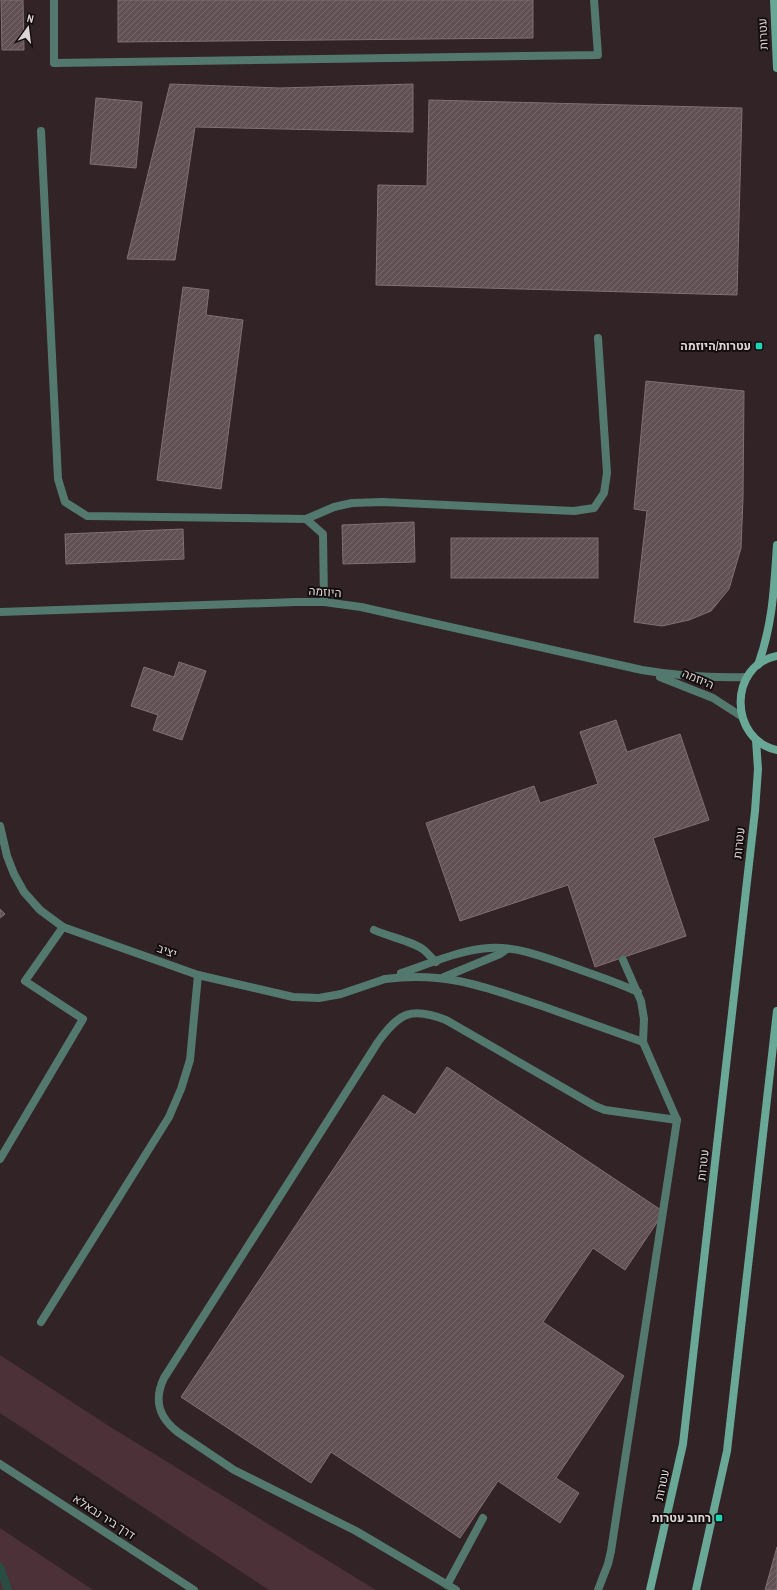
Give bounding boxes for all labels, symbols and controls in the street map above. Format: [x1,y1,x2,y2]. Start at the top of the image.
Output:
north arrow [8,8,48,48]
text: N [26,11,35,26]
street label: עטרות [754,18,772,50]
place label: עטרות/היוזמה [680,338,751,354]
marker: עטרות/היוזמה [754,341,764,351]
street label: היוזמה [308,583,342,601]
street label: היוזמה [680,665,716,693]
street label: עטרות [729,827,749,859]
street label: יציב [155,940,179,962]
street label: עטרות [693,1149,713,1181]
street label: עטרות [651,1468,673,1502]
street label: דרך ביר נבאלא [70,1491,138,1543]
place label: רחוב עטרות [652,1510,711,1526]
marker: רחוב עטרות [714,1513,724,1523]

